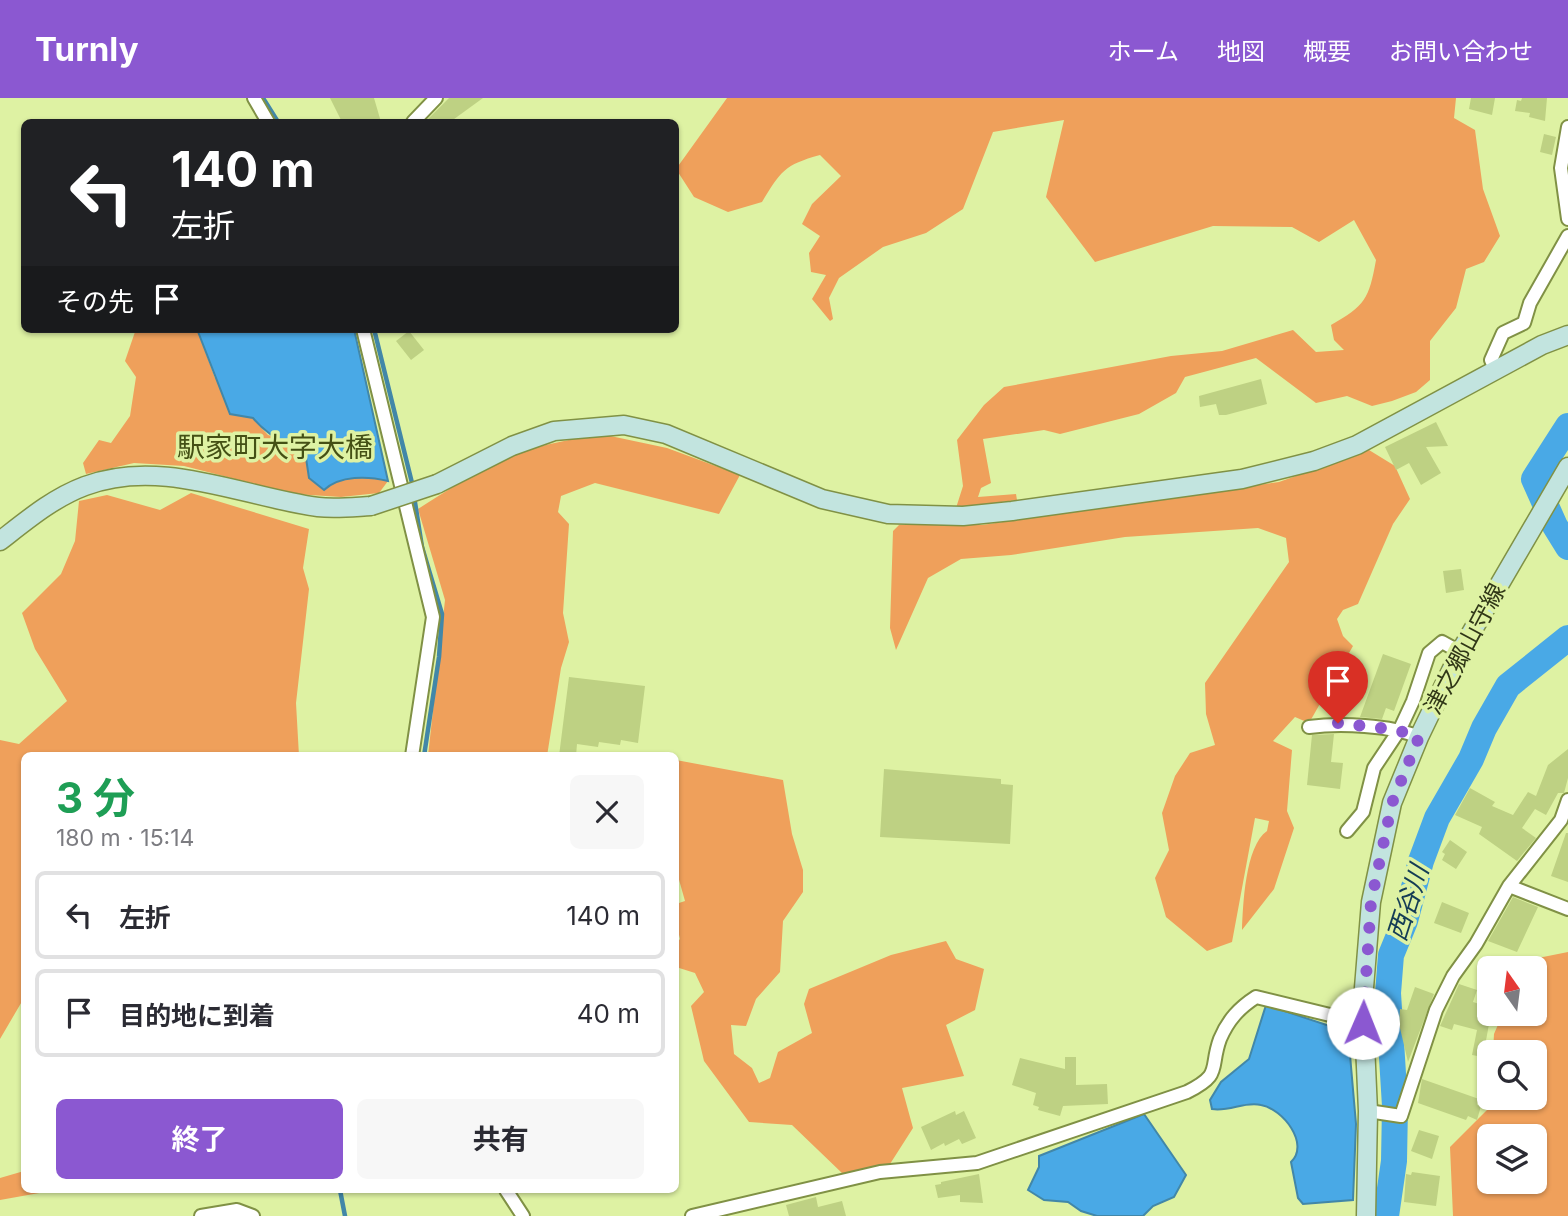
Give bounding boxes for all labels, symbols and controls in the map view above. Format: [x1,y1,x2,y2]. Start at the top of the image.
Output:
text: Turnly [35,29,139,69]
text: ホーム [1108,37,1179,66]
text: 地図 [1217,37,1265,66]
text: 概要 [1303,37,1351,66]
text: お問い合わせ [1389,37,1533,66]
text: 140 m [171,140,315,199]
icon: left [56,147,147,238]
text: 左折 [171,206,235,245]
icon: arrive [148,280,186,318]
text: その先 [56,286,134,317]
district label: 駅家町大字大橋 [177,430,373,464]
street label: 津之郷山守線 [1418,578,1511,719]
pin [1308,651,1368,723]
icon: arrive [1319,662,1357,700]
text: 3 分 [56,772,135,823]
button: close [570,775,644,849]
text: 180 m · 15:14 [56,824,194,852]
water label: 西谷川 [1381,858,1435,945]
icon: left [60,896,98,934]
text: 140 m [566,900,640,931]
text: 左折 [119,902,171,933]
north arrow [1477,956,1547,1026]
map controls [1477,956,1547,1194]
position arrow [1326,986,1400,1060]
icon: arrive [60,994,98,1032]
text: 40 m [577,998,640,1029]
text: 目的地に到着 [119,1000,275,1031]
button: search [1477,1040,1547,1110]
button: 終了 [56,1099,343,1179]
button: 共有 [357,1099,644,1179]
button: layers [1477,1124,1547,1194]

